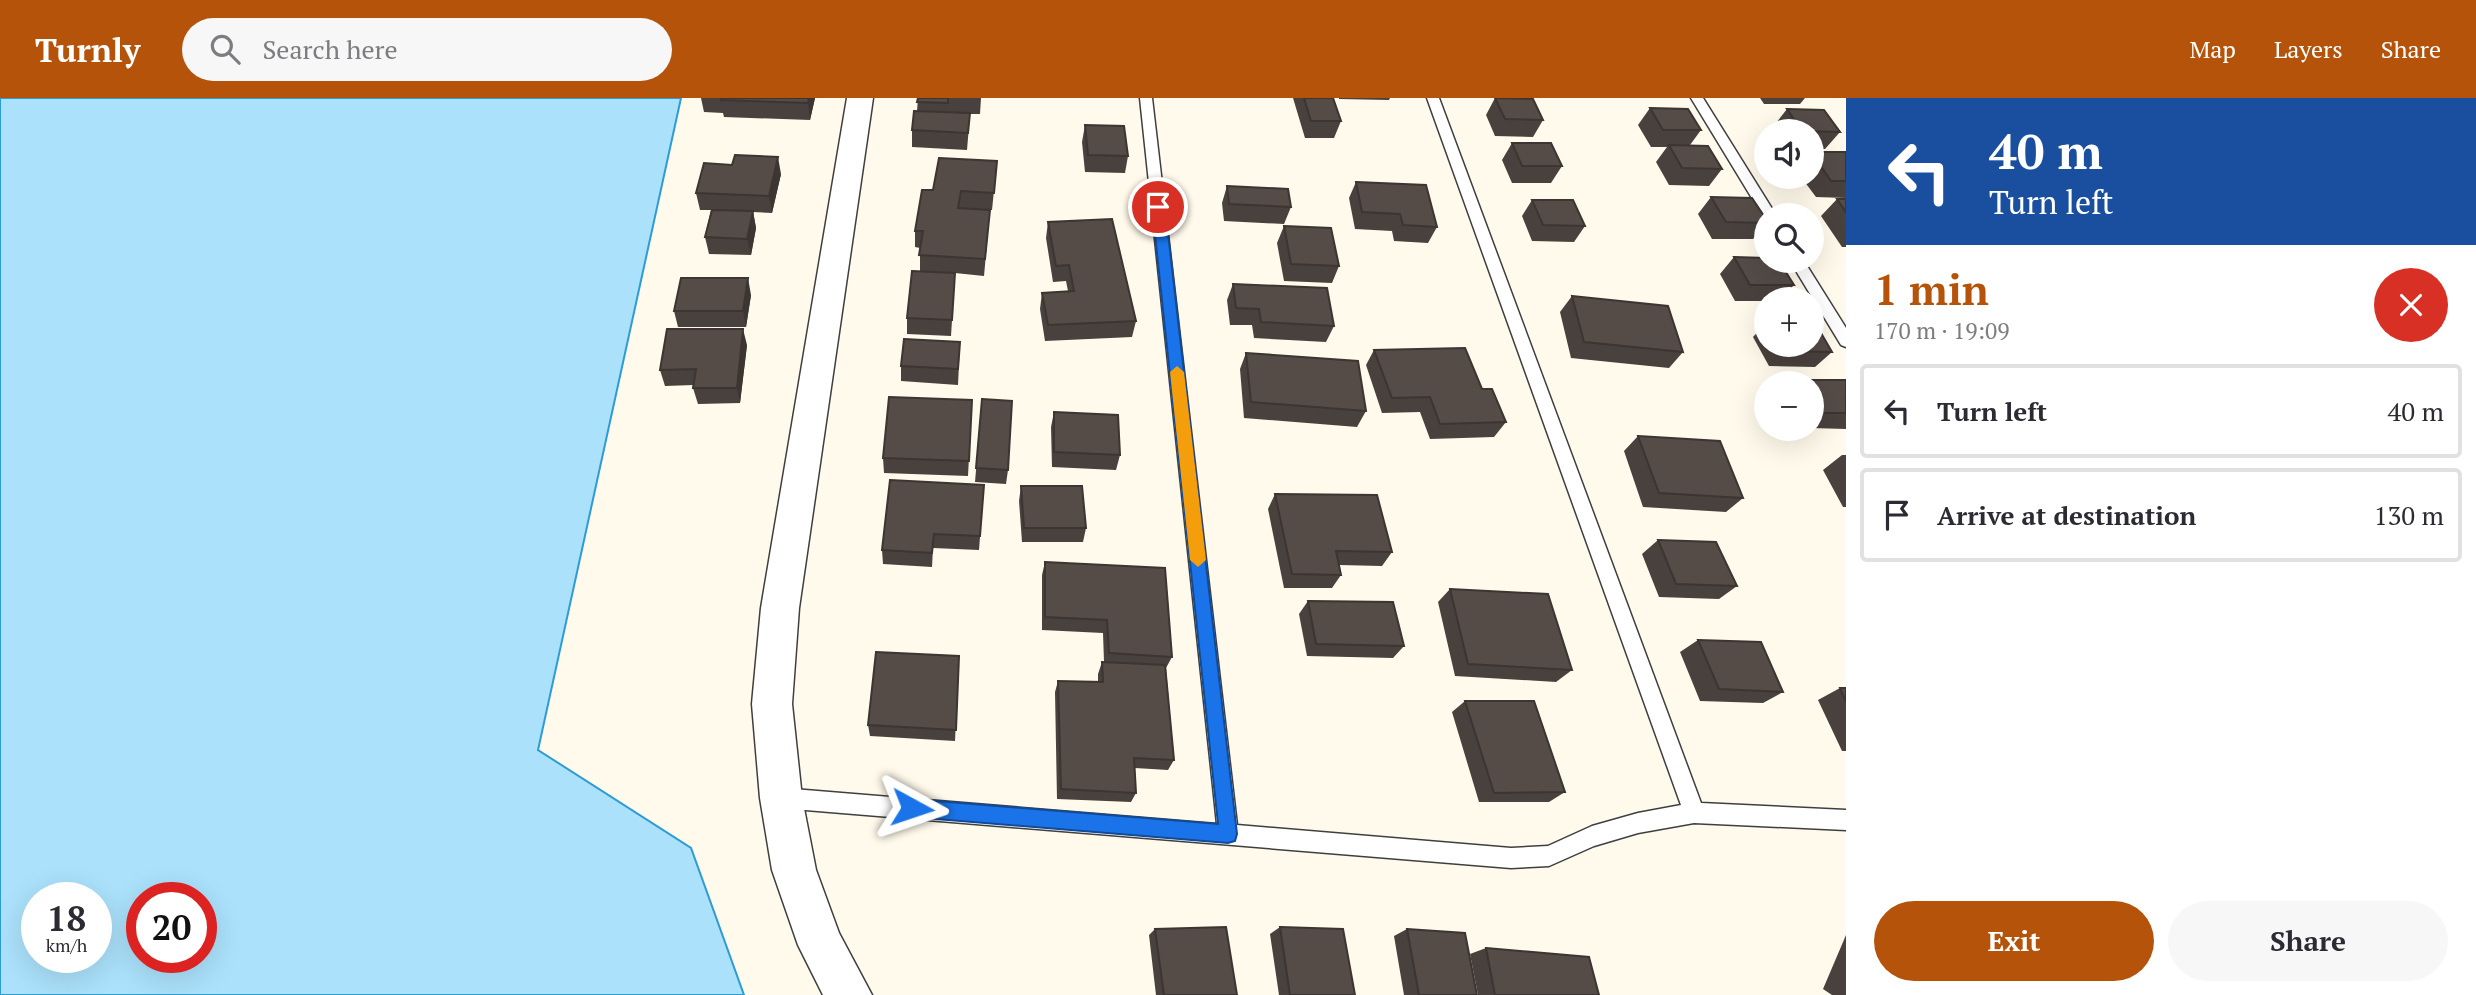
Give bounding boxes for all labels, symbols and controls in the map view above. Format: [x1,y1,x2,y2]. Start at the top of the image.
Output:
search box [182,18,672,81]
text: Turnly [35,28,140,71]
icon: search [206,30,244,68]
text: Search here [262,32,398,66]
text: Map [2189,33,2236,65]
text: Layers [2274,33,2343,65]
text: Share [2381,33,2441,65]
text: 40 m [1989,118,2103,183]
map controls [1754,119,1824,441]
button: sound [1754,119,1824,189]
icon: left [1874,126,1965,217]
pin [1128,177,1188,237]
text: Turn left [1989,181,2113,223]
icon: arrive [1139,188,1177,226]
button: search [1754,203,1824,273]
text: 1 min [1874,261,1989,317]
button: close [2374,268,2448,342]
button: + [1754,287,1824,357]
text: 170 m · 19:09 [1874,315,2009,346]
button: − [1754,371,1824,441]
icon: left [1878,392,1916,430]
text: Turn left [1937,394,2047,428]
text: 40 m [2388,394,2444,428]
icon: arrive [1878,496,1916,534]
text: Arrive at destination [1937,498,2196,532]
text: 130 m [2374,498,2444,532]
position arrow [875,771,949,845]
speed limit sign: 20 [126,882,217,973]
text: 18 [47,895,86,941]
button: Exit [1874,901,2154,981]
button: Share [2168,901,2448,981]
text: km/h [46,933,87,957]

